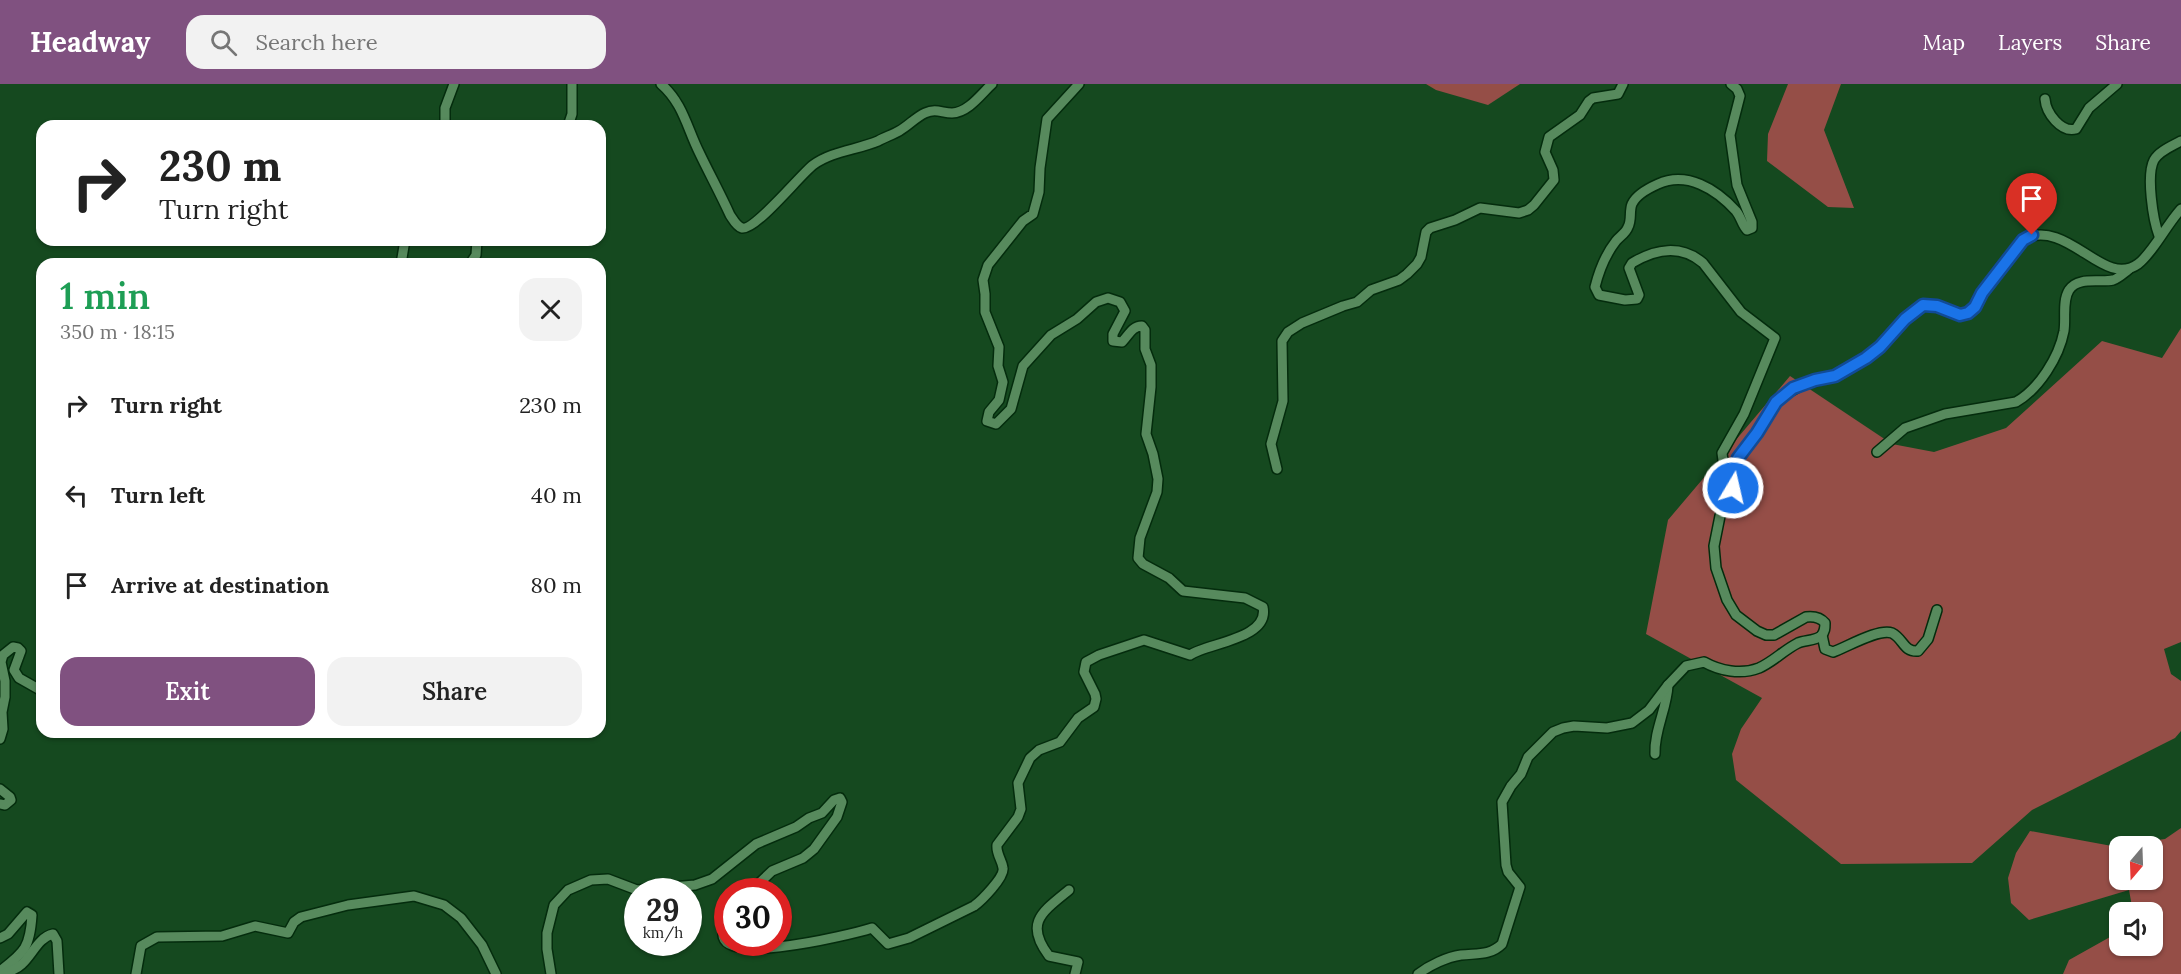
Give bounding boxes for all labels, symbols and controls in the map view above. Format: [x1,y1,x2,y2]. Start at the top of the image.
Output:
search box [186,15,606,69]
text: Headway [30,24,150,60]
icon: search [207,26,240,59]
text: Search here [255,28,378,56]
text: Map [1922,29,1965,56]
text: Layers [1998,29,2062,56]
text: Share [2095,29,2151,56]
text: 230 m [159,139,281,193]
icon: right [60,144,138,222]
pin [2006,173,2057,235]
icon: arrive [2015,182,2048,215]
text: Turn right [159,192,288,226]
text: 1 min [60,273,150,319]
button: close [519,278,582,341]
text: 350 m · 18:15 [60,319,175,344]
icon: right [60,389,93,422]
text: Turn right [111,391,222,419]
text: 230 m [519,391,582,419]
position arrow [1701,456,1765,520]
icon: left [60,479,93,512]
text: Turn left [111,481,205,509]
text: 40 m [531,481,582,509]
icon: arrive [60,569,93,602]
text: Arrive at destination [111,571,329,599]
text: 80 m [531,571,582,599]
button: Exit [60,657,315,726]
button: Share [327,657,582,726]
north arrow [2109,836,2163,890]
map controls [2109,836,2163,956]
speed limit sign: 30 [714,878,792,956]
text: 29 [646,891,680,929]
button: sound [2109,902,2163,956]
text: km/h [643,923,683,942]

